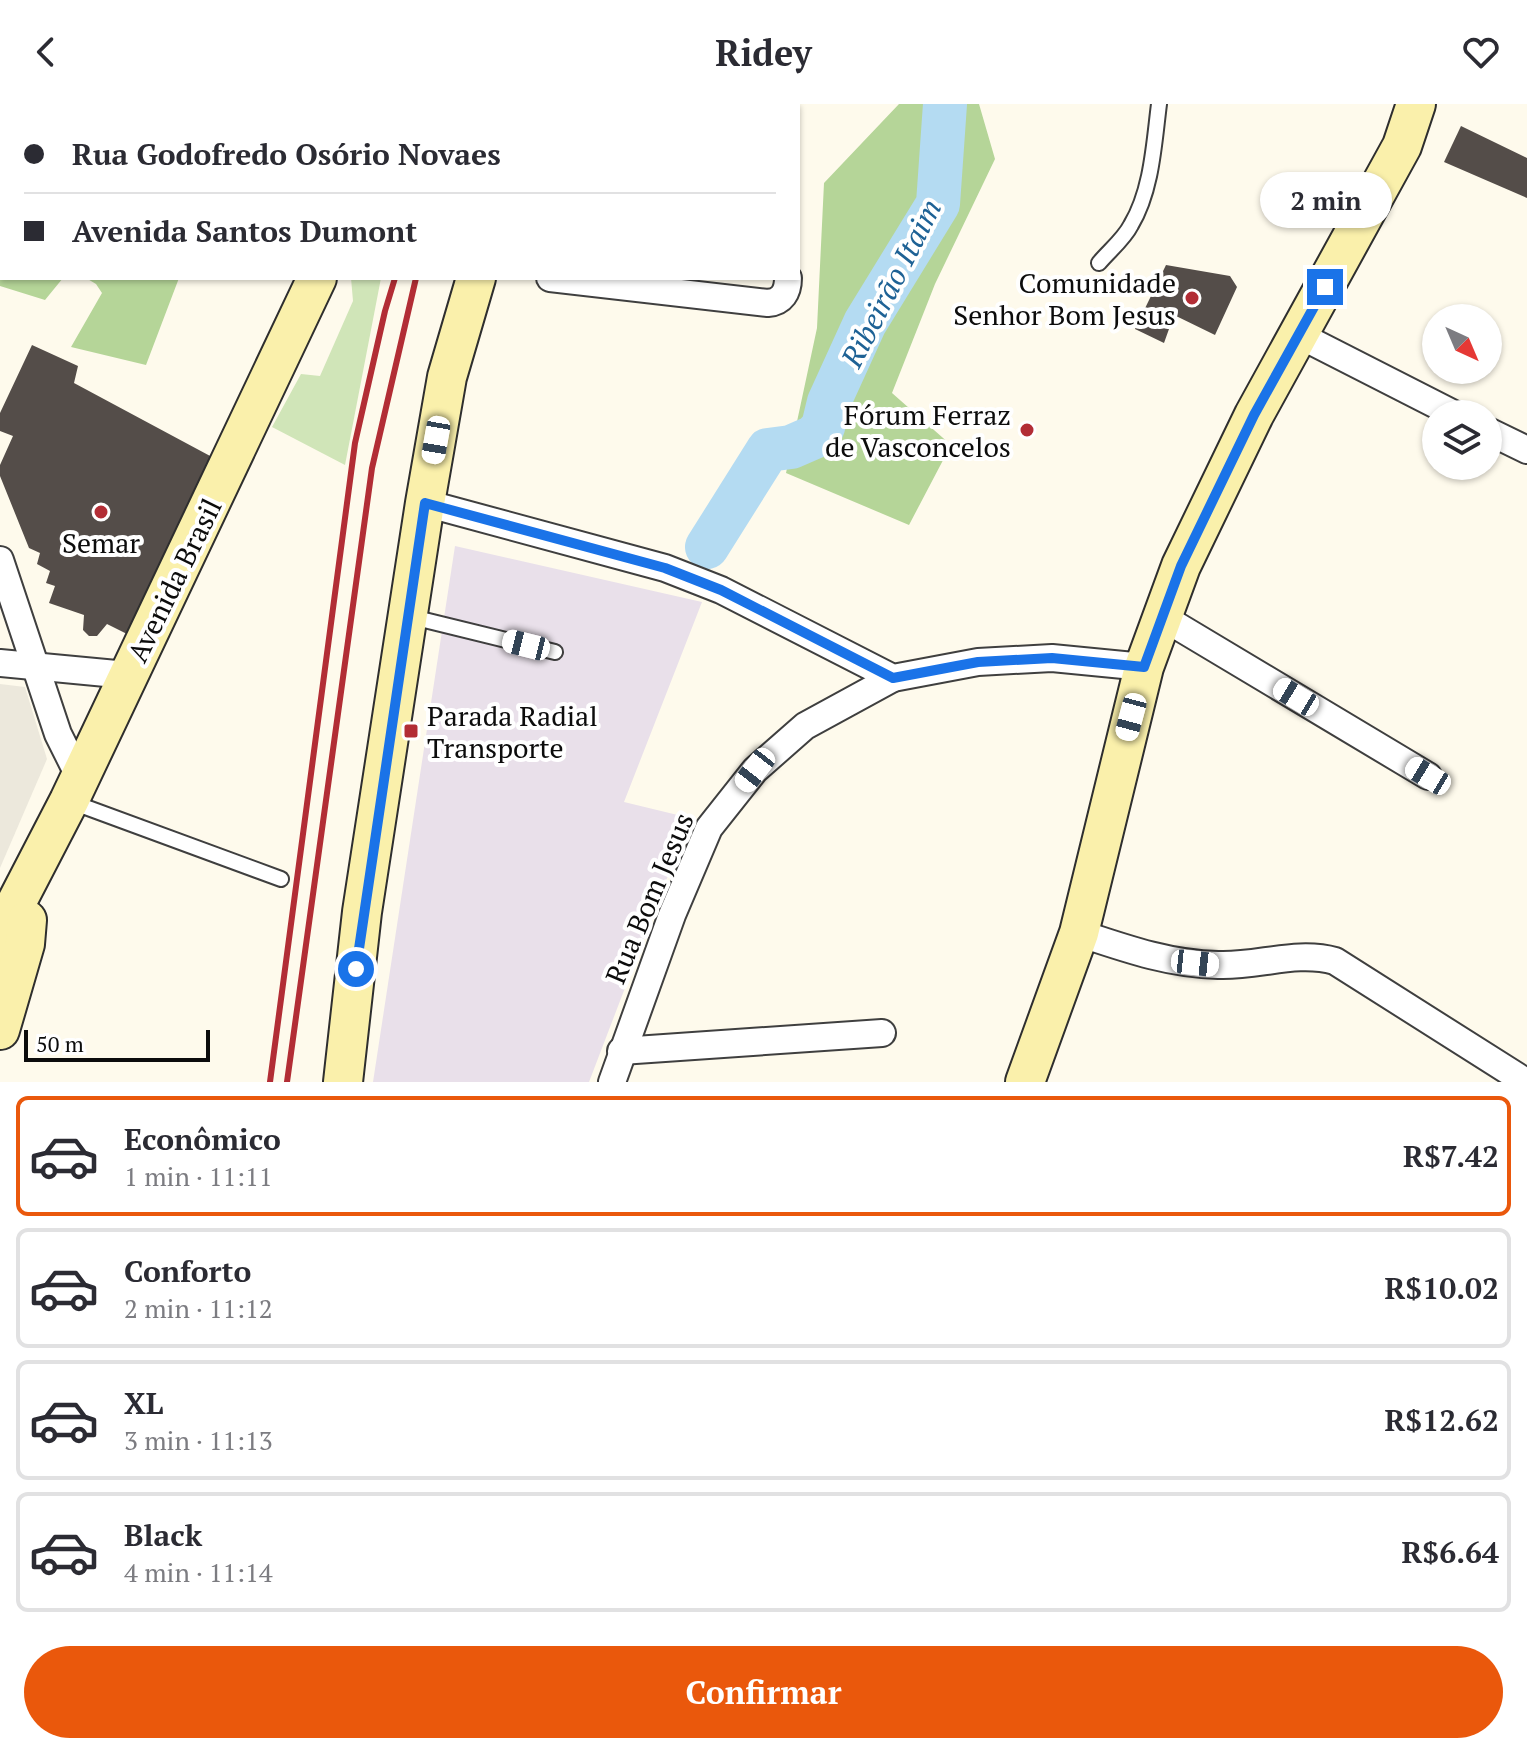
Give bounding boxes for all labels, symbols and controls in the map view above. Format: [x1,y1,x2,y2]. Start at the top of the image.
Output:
text: Ridey [715,29,812,76]
icon: back [24,30,68,74]
icon: heart [1459,30,1503,74]
text: Rua Godofredo Osório Novaes [72,134,501,174]
callout: 2 min [1259,171,1391,227]
text: 2 min [1290,183,1362,217]
water label: Ribeirão Itaim [831,192,951,375]
text: Avenida Santos Dumont [72,211,417,251]
place label: Comunidade Senhor Bom Jesus [953,264,1176,333]
route end [1307,269,1343,305]
marker: Comunidade Senhor Bom Jesus [1183,289,1201,307]
north arrow [1422,304,1502,384]
map controls [1422,304,1502,480]
place label: Fórum Ferraz de Vasconcelos [825,396,1011,465]
button: layers [1422,400,1502,480]
car [420,414,452,466]
marker: Fórum Ferraz de Vasconcelos [1018,421,1036,439]
street label: Avenida Brasil [118,492,230,668]
marker: Semar [92,503,110,521]
place label: Semar [62,524,140,561]
car [500,628,552,662]
car [1269,674,1323,720]
car [1113,691,1149,743]
place label: Parada Radial Transporte [427,697,598,766]
marker: Parada Radial Transporte [402,722,420,740]
car [731,744,779,796]
car [1401,753,1455,799]
street label: Rua Bom Jesus [596,807,702,989]
car [1170,949,1220,977]
route start [338,951,374,987]
scale bar [24,1026,210,1062]
text: 50 m [36,1029,84,1058]
text: Econômico [124,1119,281,1159]
icon: car [28,1120,100,1192]
text: R$7.42 [1403,1136,1499,1176]
text: 1 min · 11:11 [124,1159,273,1193]
text: Conforto [124,1251,251,1291]
icon: car [28,1252,100,1324]
text: R$10.02 [1384,1268,1499,1308]
text: 2 min · 11:12 [124,1291,273,1325]
text: XL [124,1383,163,1423]
icon: car [28,1384,100,1456]
text: R$12.62 [1384,1400,1499,1440]
text: 3 min · 11:13 [124,1423,273,1457]
text: Black [124,1515,202,1555]
icon: car [28,1516,100,1588]
text: R$6.64 [1401,1532,1499,1572]
text: 4 min · 11:14 [124,1555,273,1589]
button: Confirmar [24,1646,1503,1738]

